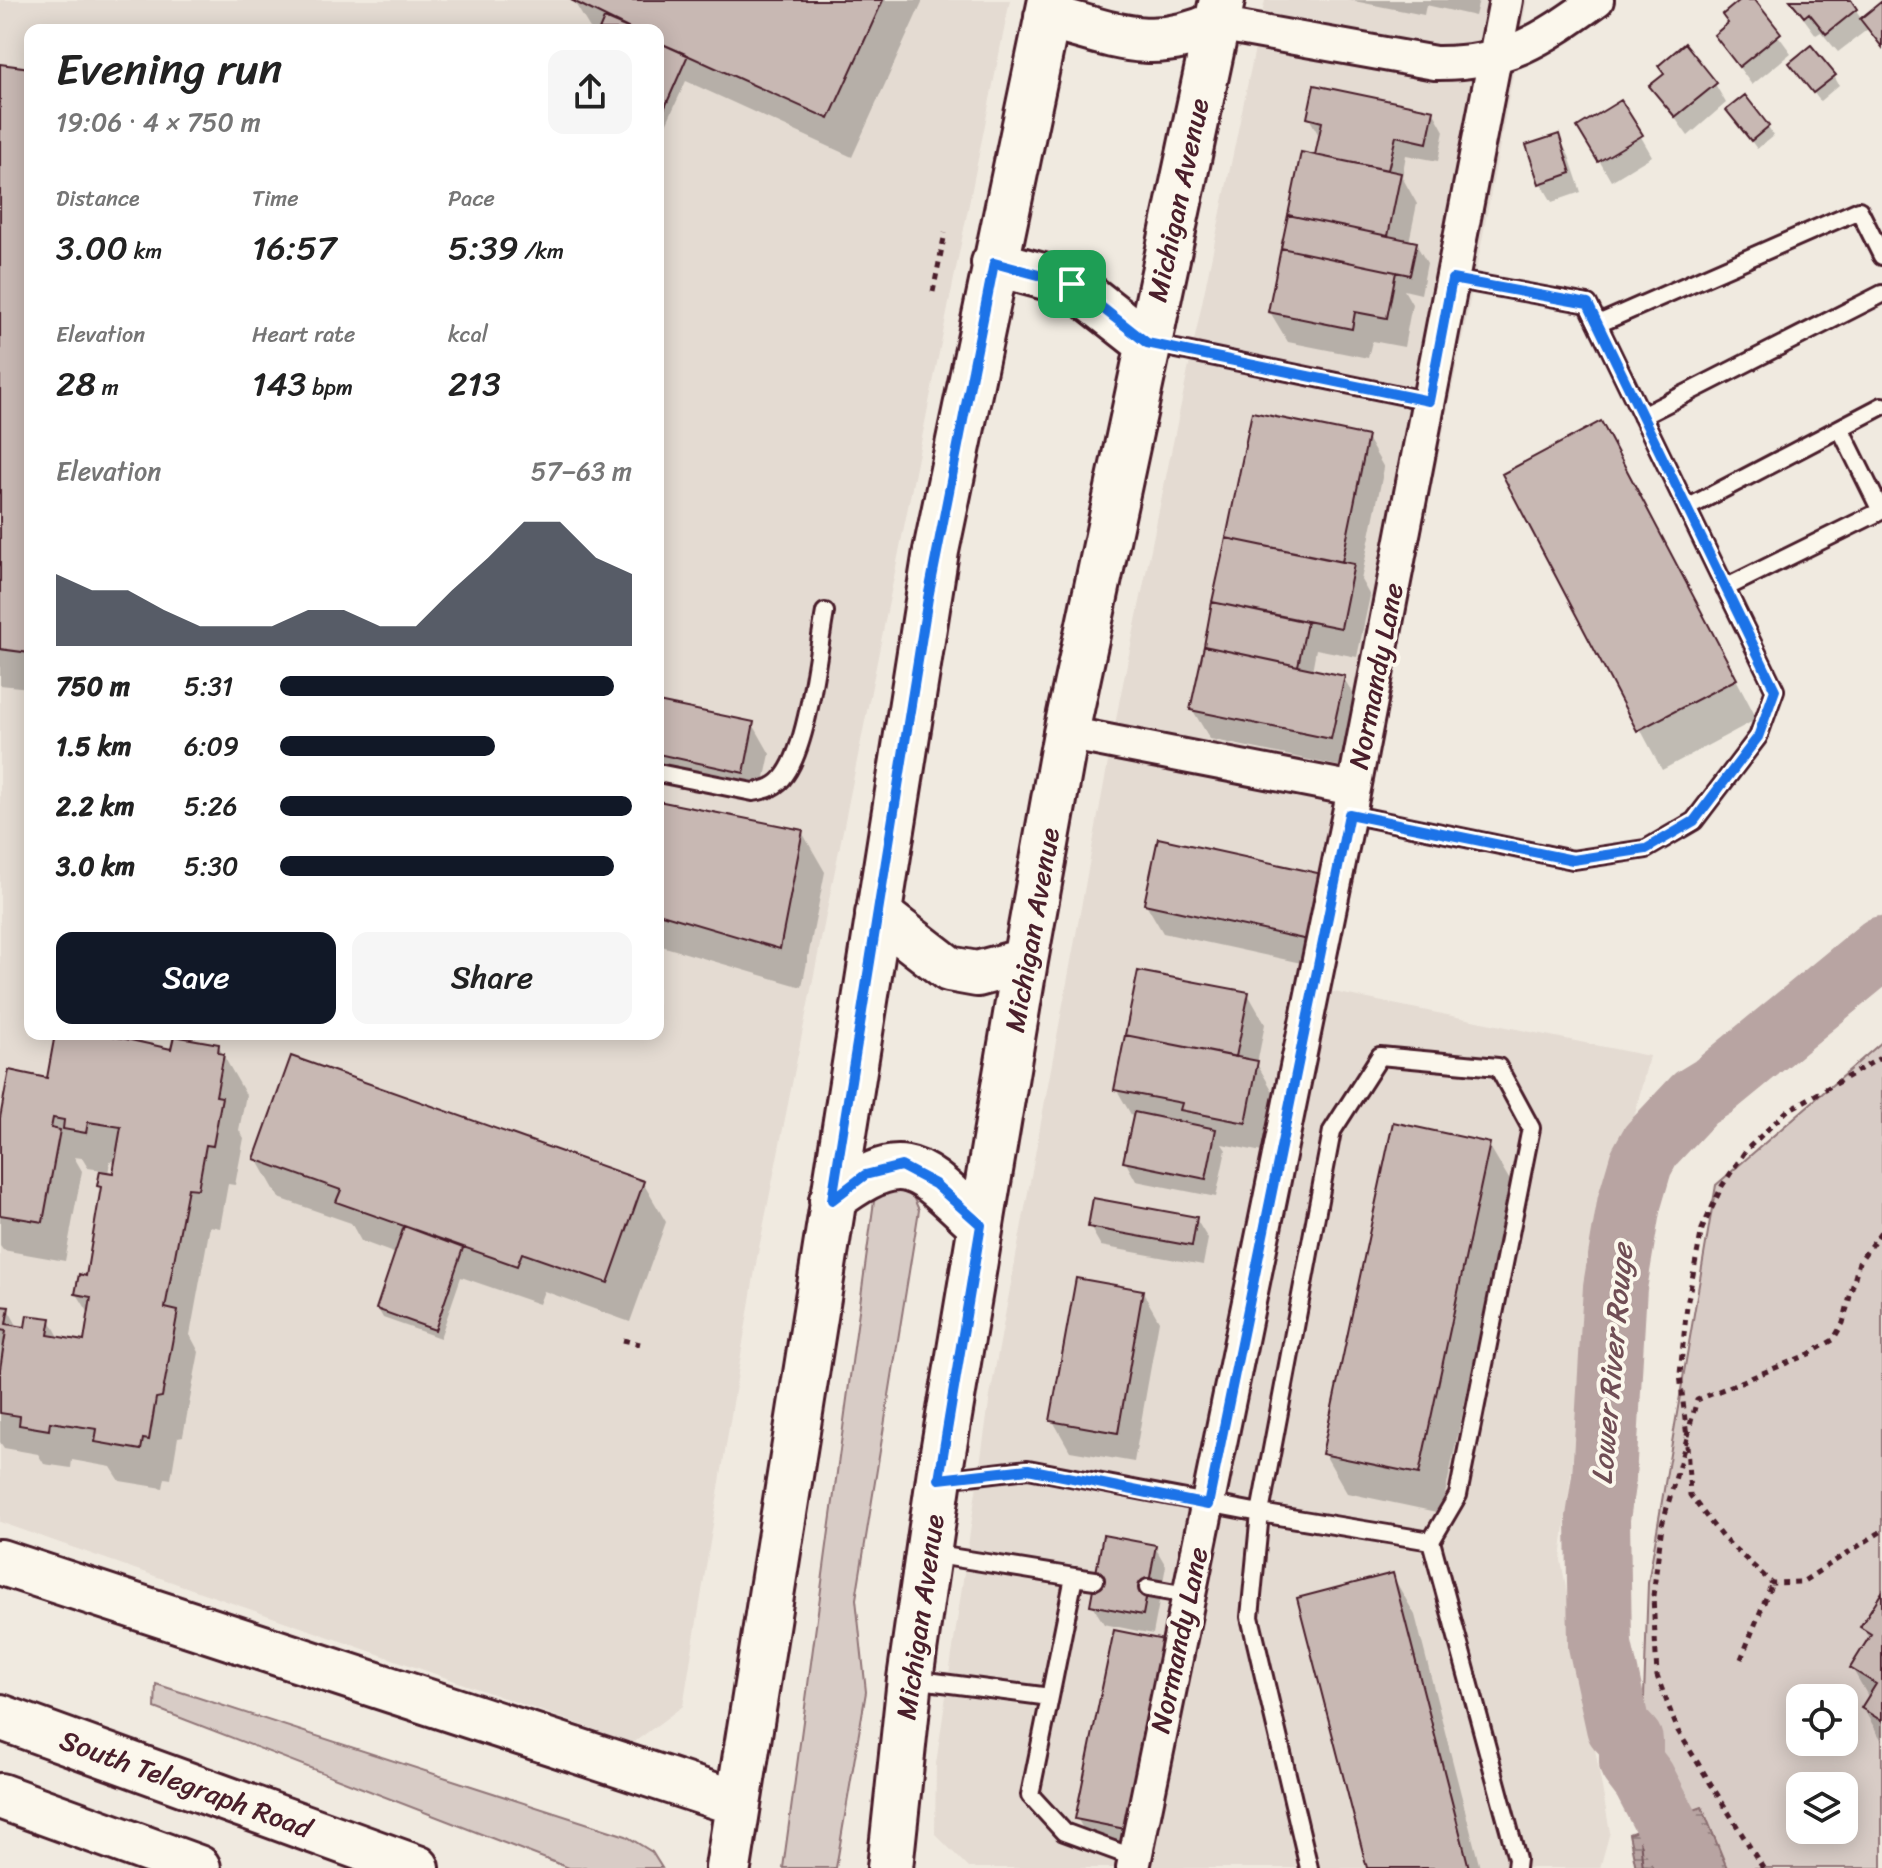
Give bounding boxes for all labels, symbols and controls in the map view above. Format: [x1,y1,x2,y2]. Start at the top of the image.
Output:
text: Evening run [56,30,282,108]
button: share [548,50,632,134]
street label: Michigan Avenue [1133,94,1223,306]
text: 19:06 · 4 × 750 m [56,99,261,145]
text: Distance [56,179,140,218]
text: Time [252,179,299,218]
text: Pace [448,179,495,218]
text: 3.00 [56,218,128,278]
text: 16:57 [252,218,336,278]
text: 5:39 [448,218,519,278]
text: km [128,232,162,271]
text: /km [519,232,564,271]
pin [1038,250,1106,318]
icon: arrive [1050,262,1094,306]
text: Elevation [56,315,145,354]
text: Heart rate [252,315,355,354]
text: kcal [448,315,488,354]
text: 28 [56,354,96,414]
text: 143 [252,354,307,414]
text: 213 [448,354,501,414]
text: m [96,368,119,407]
text: bpm [307,368,353,407]
text: Elevation [56,448,161,494]
text: 57–63 m [531,448,632,494]
street label: Normandy Lane [1334,579,1418,773]
text: 750 m [56,663,130,709]
text: 5:31 [184,663,233,709]
text: 1.5 km [56,723,131,769]
text: 6:09 [184,723,239,769]
text: 2.2 km [56,783,134,829]
text: 5:26 [184,783,238,829]
street label: Michigan Avenue [990,824,1074,1036]
text: 3.0 km [56,843,135,889]
text: 5:30 [184,843,238,889]
button: Save [56,932,336,1024]
button: Share [352,932,632,1024]
water label: Lower River Rouge [1575,1239,1650,1486]
street label: Michigan Avenue [881,1511,959,1723]
street label: Normandy Lane [1135,1542,1223,1738]
map controls [1786,1684,1858,1844]
button: locate [1786,1684,1858,1756]
street label: South Telegraph Road [53,1716,321,1853]
button: layers [1786,1772,1858,1844]

